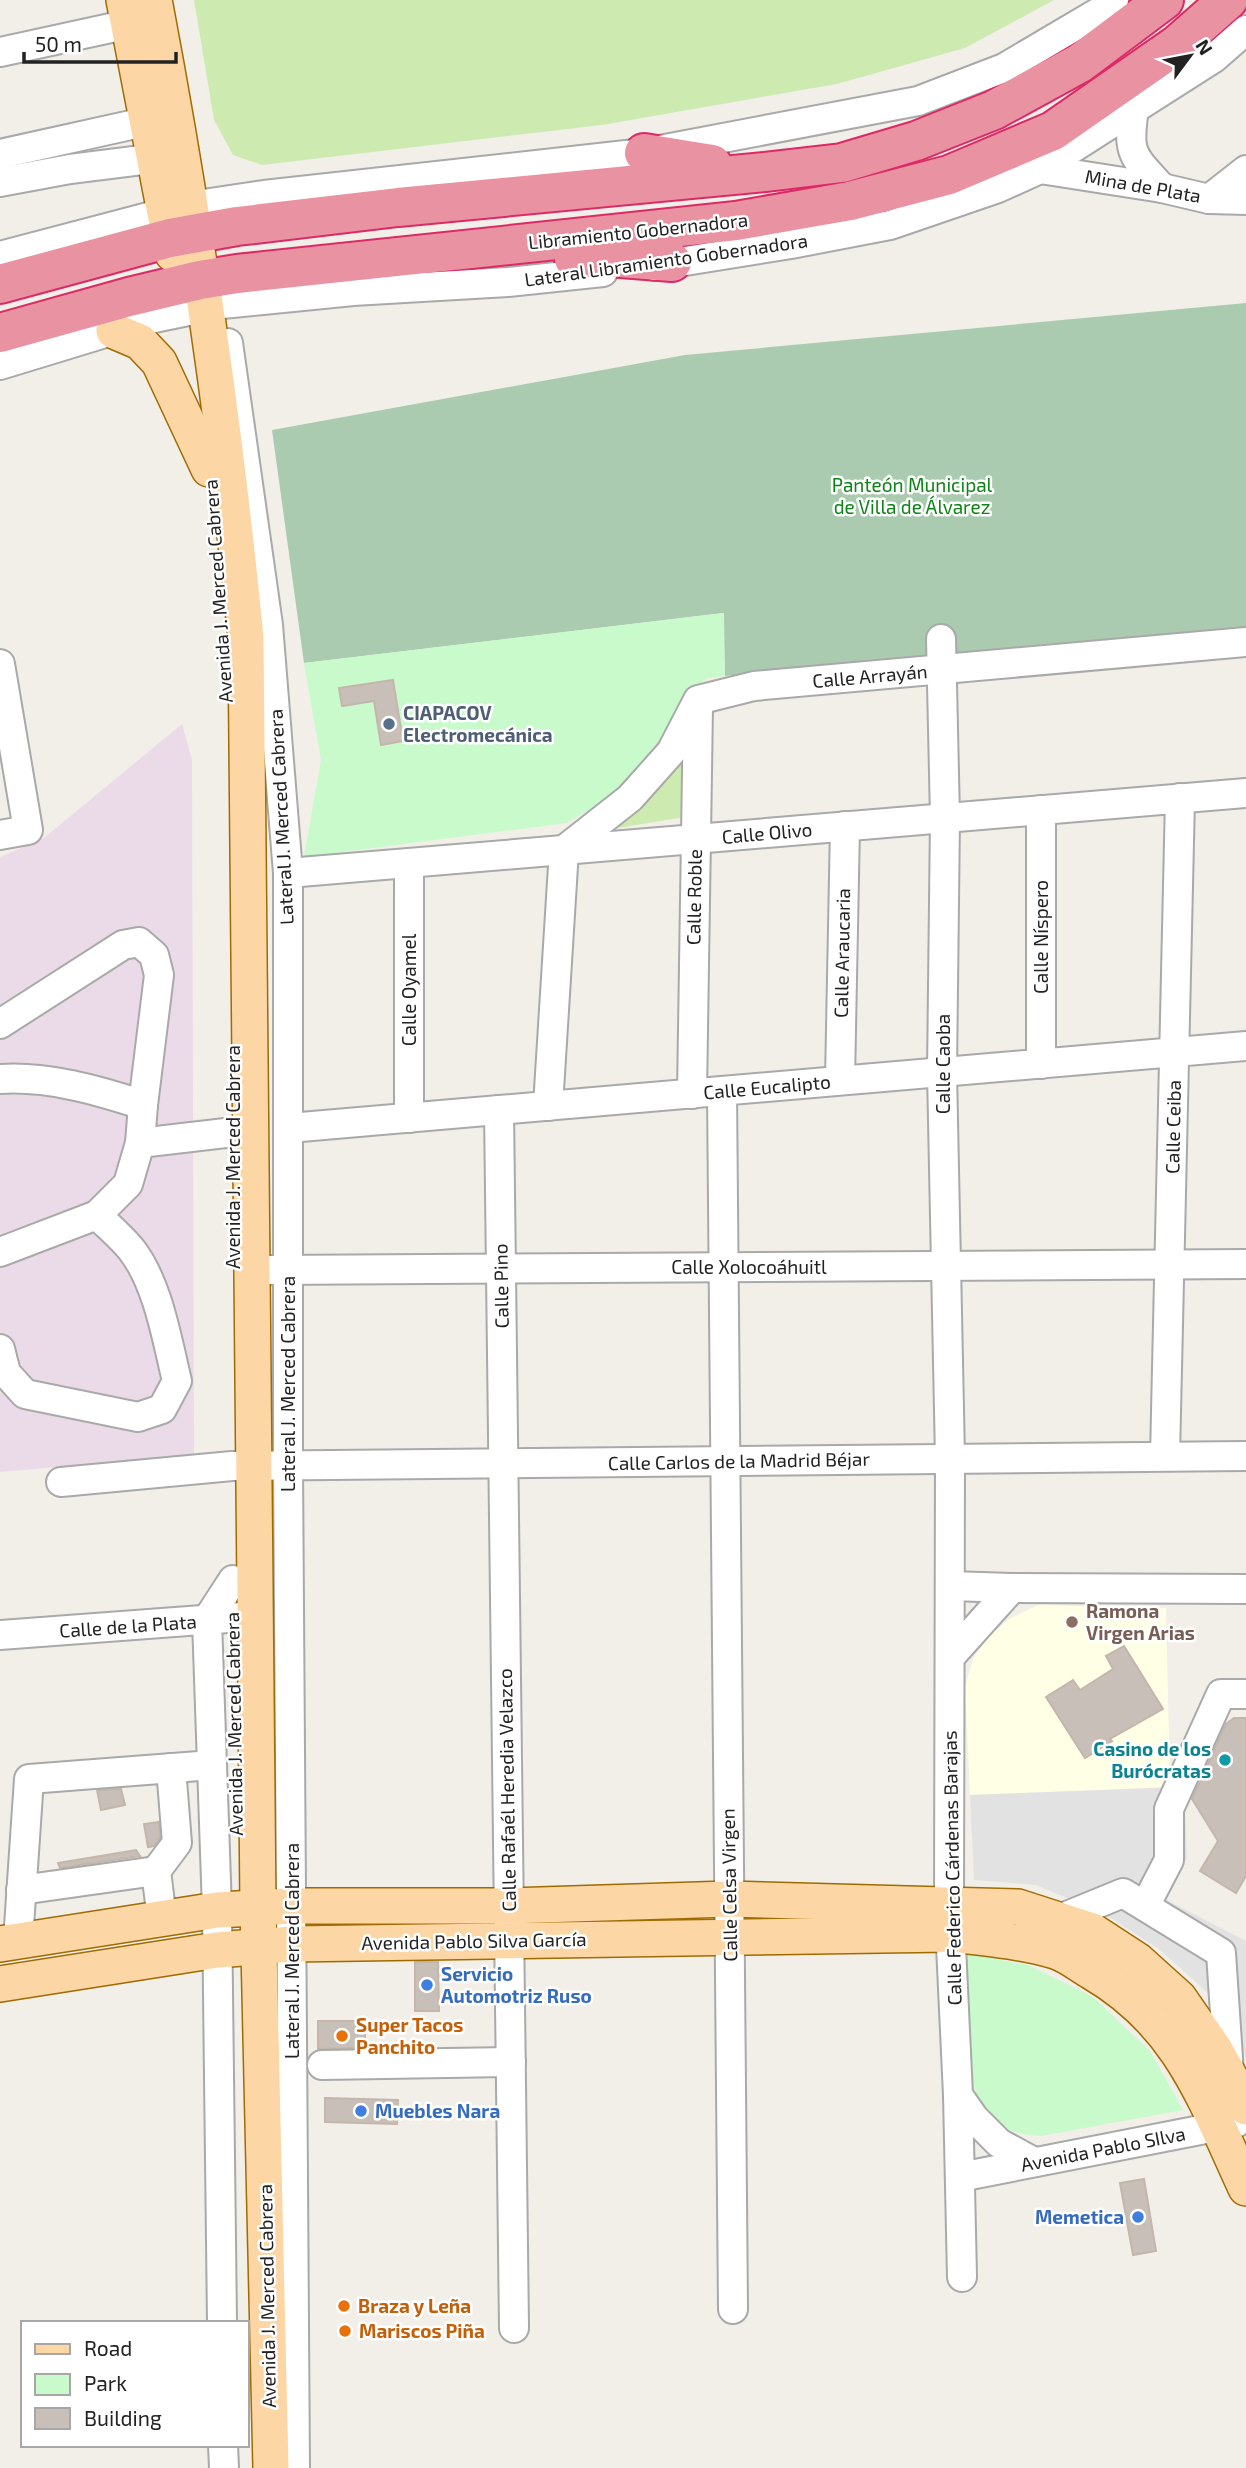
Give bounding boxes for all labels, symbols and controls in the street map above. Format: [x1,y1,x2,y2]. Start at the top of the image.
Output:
scale bar [24,21,177,65]
north arrow [1155,21,1225,91]
text: 50 m [35,31,82,56]
text: N [1191,35,1218,59]
street label: Mina de Plata [1083,164,1203,207]
street label: Libramiento Gobernadora [527,208,749,253]
street label: Lateral Libramiento Gobernadora [523,228,809,291]
park label: Panteón Municipal de Villa de Álvarez [832,473,993,518]
street label: Avenida J. Merced Cabrera [198,479,237,704]
street label: Calle Arrayán [811,659,928,692]
place label: CIAPACOV Electromecánica [403,701,553,746]
street label: Lateral J. Merced Cabrera [263,708,298,926]
marker: CIAPACOV Electromecánica [381,716,397,732]
street label: Calle Olivo [721,817,813,848]
street label: Calle Roble [681,849,706,945]
street label: Calle Níspero [1029,880,1052,994]
street label: Calle Araucaria [829,888,854,1018]
street label: Calle Oyamel [397,933,420,1046]
street label: Calle Caoba [931,1014,954,1114]
street label: Avenida J. Merced Cabrera [221,1045,244,1269]
street label: Calle Eucalipto [702,1069,832,1104]
street label: Calle Ceiba [1160,1080,1185,1174]
street label: Calle Pino [488,1243,513,1329]
street label: Calle Xolocoáhuitl [671,1255,827,1278]
street label: Lateral J. Merced Cabrera [276,1276,299,1492]
street label: Calle Carlos de la Madrid Béjar [608,1447,871,1474]
place label: Ramona Virgen Arias [1086,1599,1195,1644]
street label: Calle de la Plata [59,1609,197,1642]
street label: Avenida J. Merced Cabrera [220,1612,247,1836]
marker: Ramona Virgen Arias [1064,1614,1080,1630]
street label: Calle Rafaél Heredia Velazco [493,1668,520,1912]
street label: Calle Federico Cárdenas Barajas [938,1730,965,2006]
place label: Casino de los Burócratas [1093,1737,1211,1782]
marker: Casino de los Burócratas [1217,1752,1233,1768]
street label: Calle Celsa Virgen [716,1808,741,1962]
street label: Lateral J. Merced Cabrera [280,1843,303,2059]
street label: Avenida Pablo Silva García [361,1927,587,1954]
place label: Servicio Automotriz Ruso [441,1962,592,2007]
marker: Servicio Automotriz Ruso [419,1977,435,1993]
place label: Super Tacos Panchito [356,2013,463,2058]
marker: Super Tacos Panchito [334,2028,350,2044]
place label: Muebles Nara [375,2099,500,2122]
marker: Muebles Nara [353,2103,369,2119]
street label: Avenida Pablo SIlva [1019,2121,1187,2176]
street label: Avenida J. Merced Cabrera [253,2184,280,2408]
place label: Memetica [1035,2205,1124,2228]
marker: Memetica [1130,2209,1146,2225]
place label: Braza y Leña [358,2294,471,2318]
marker: Braza y Leña [336,2298,352,2314]
place label: Mariscos Piña [359,2319,485,2342]
legend [21,2321,248,2447]
marker: Mariscos Piña [337,2323,353,2339]
text: Road [84,2335,132,2360]
text: Park [84,2370,127,2395]
text: Building [84,2405,162,2430]

